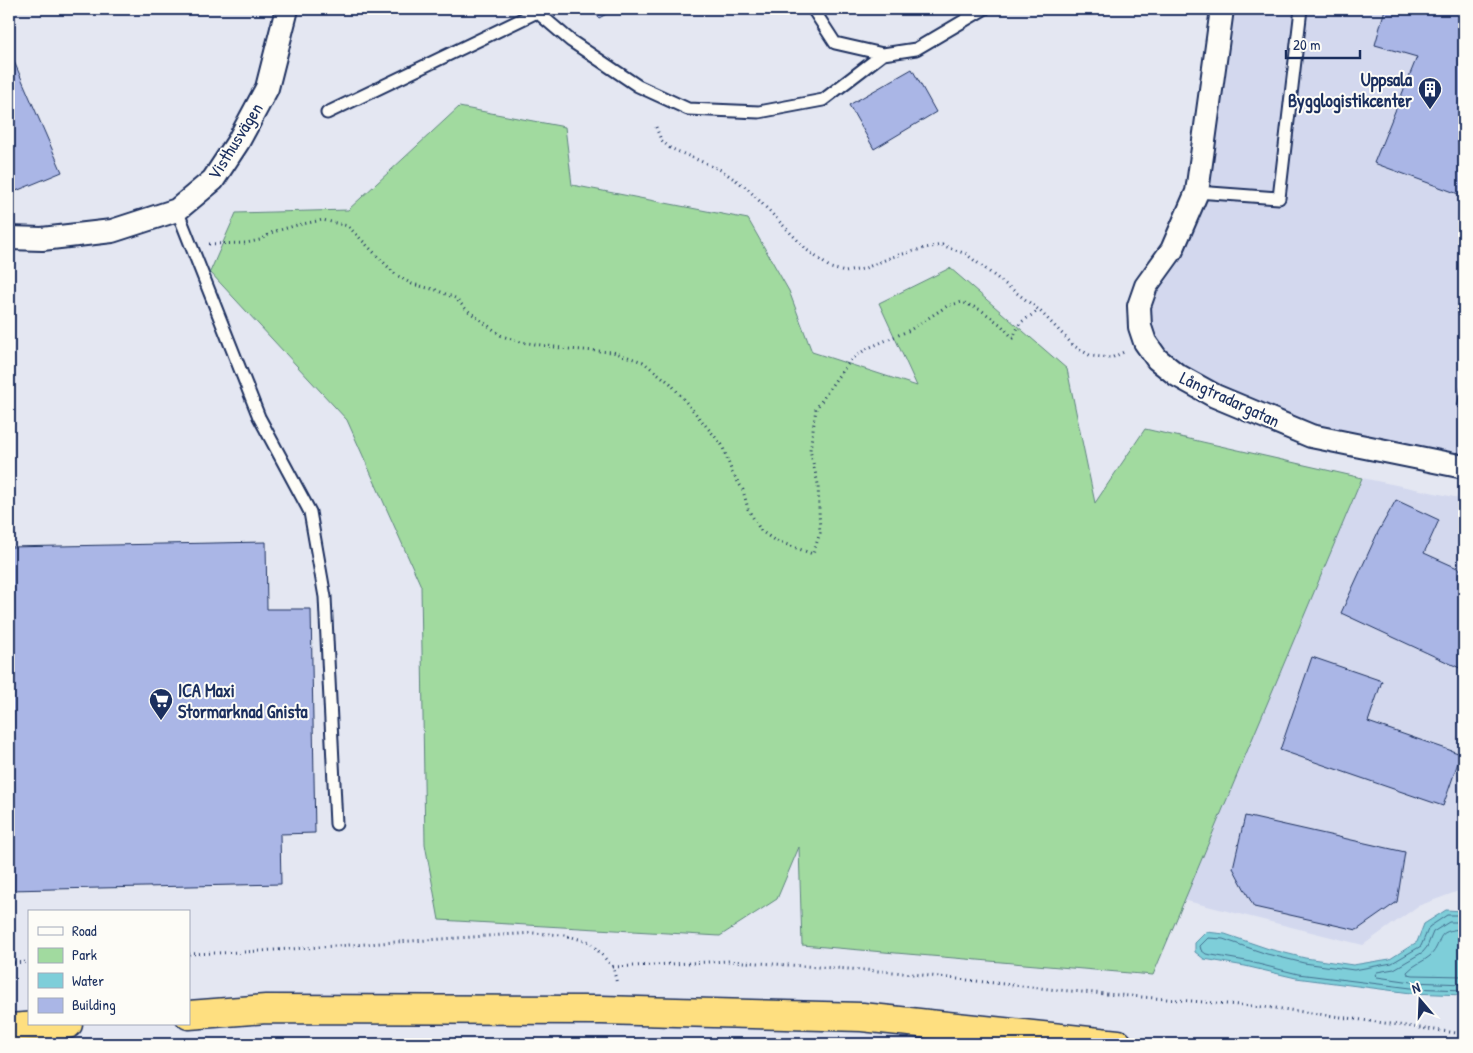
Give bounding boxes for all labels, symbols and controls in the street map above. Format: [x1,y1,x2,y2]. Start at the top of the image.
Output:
scale bar [1286,28,1359,60]
text: 20 m [1293,34,1320,55]
place label: Uppsala Bygglogistikcenter [1288,67,1413,114]
building icon: Uppsala Bygglogistikcenter [1417,76,1443,110]
street label: Visthusvägen [201,98,269,184]
street label: Långtradargatan [1176,365,1284,433]
place label: ICA Maxi Stormarknad Gnista [178,678,309,724]
supermarket icon: ICA Maxi Stormarknad Gnista [148,687,174,721]
legend [28,910,190,1026]
text: Road [72,920,97,941]
text: Park [72,944,97,965]
text: Water [72,970,104,991]
north arrow [1396,976,1446,1026]
text: N [1409,977,1423,997]
text: Building [72,994,116,1015]

